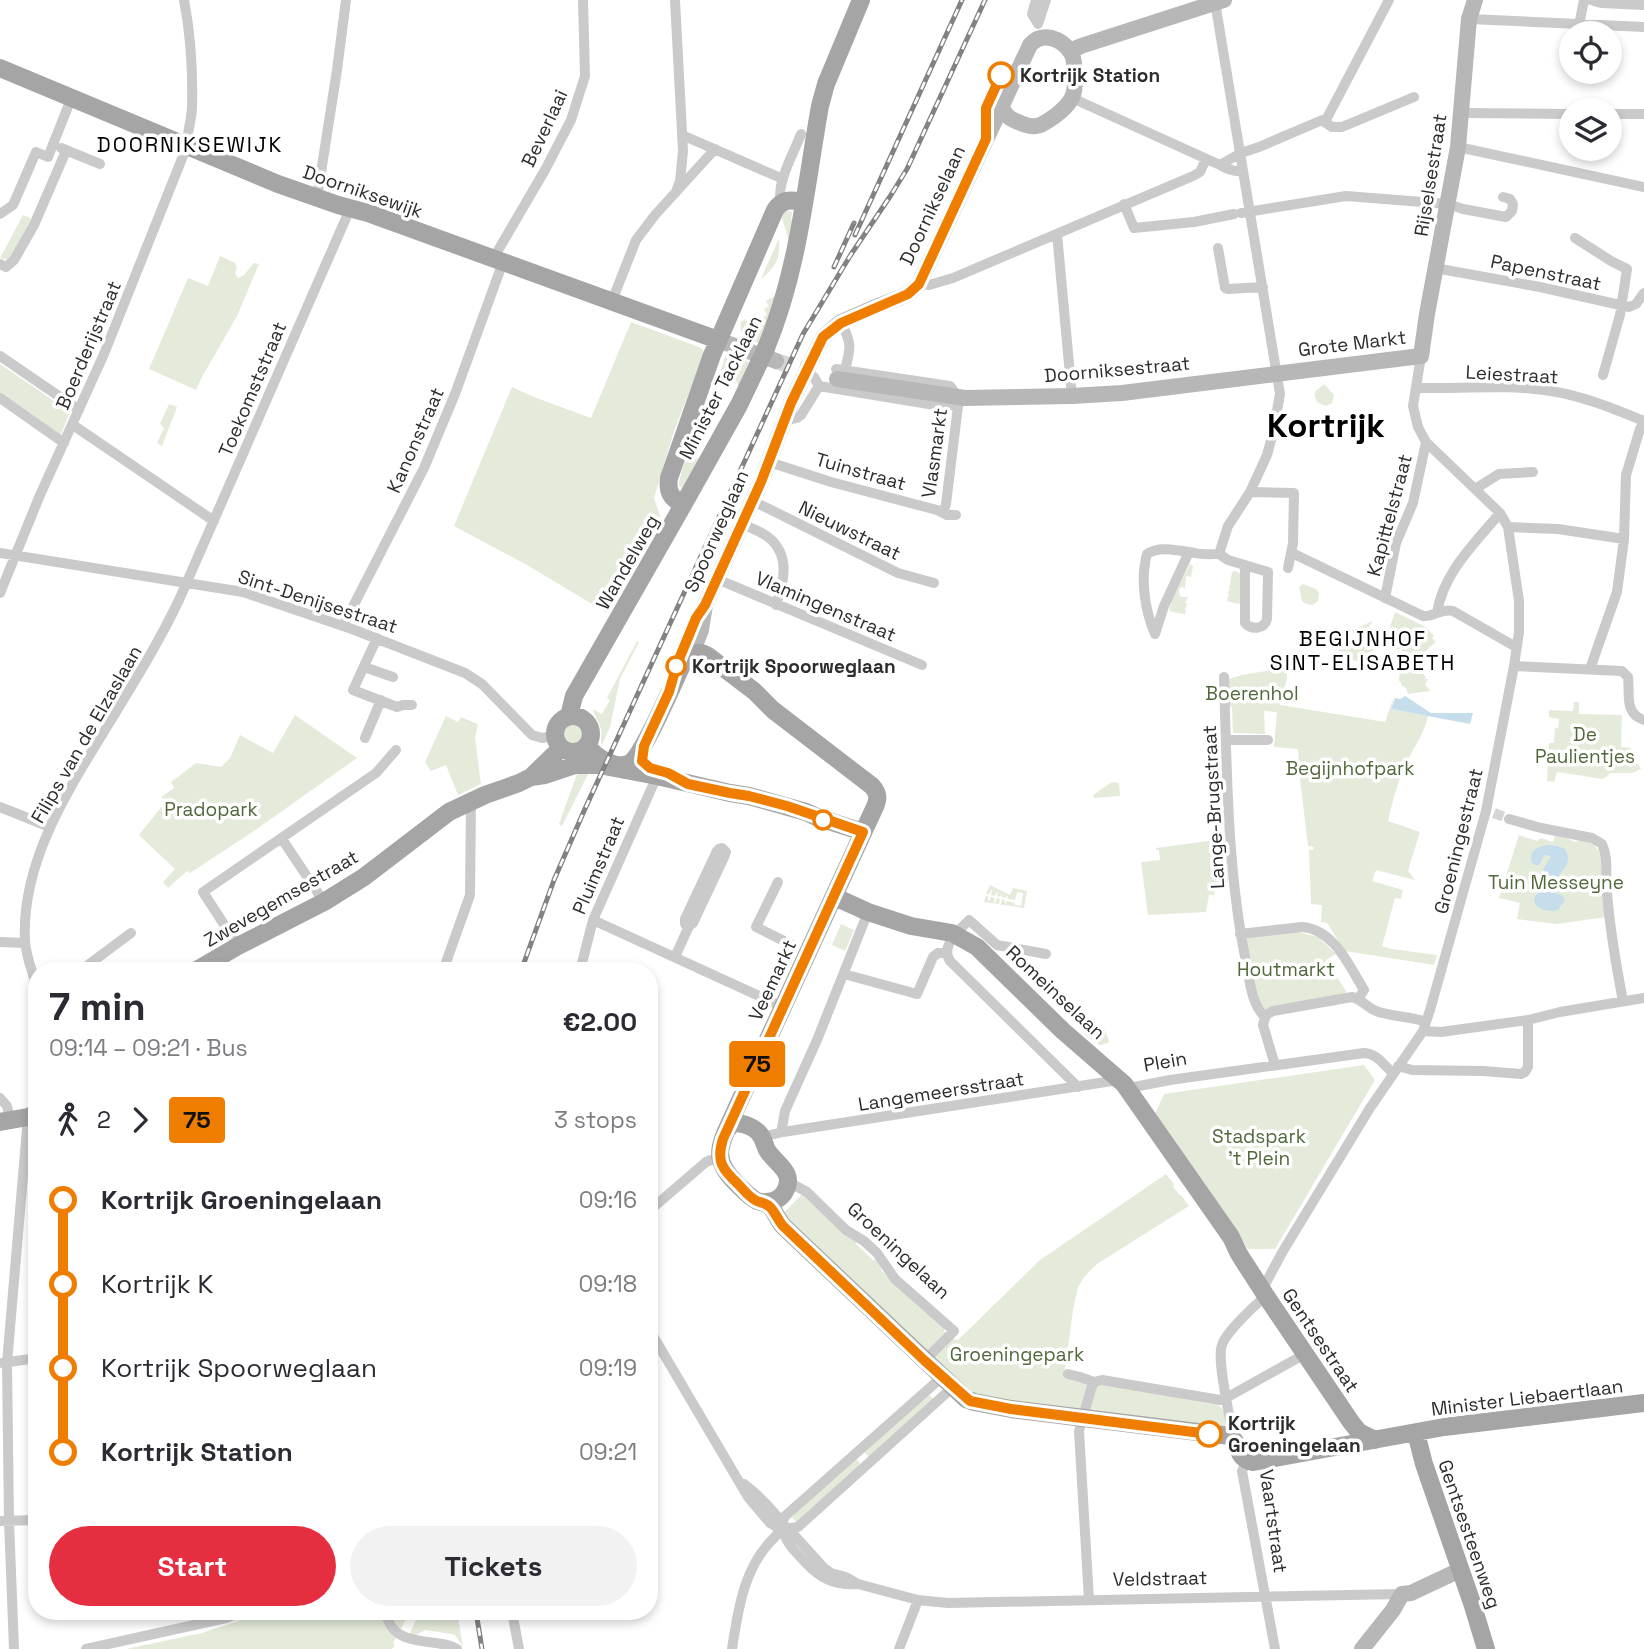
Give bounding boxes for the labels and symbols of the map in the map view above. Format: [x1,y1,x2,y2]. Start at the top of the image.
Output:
marker: Kortrijk Station [988,62,1014,88]
place label: Kortrijk Station [1020,63,1160,88]
street label: Beverlaai [516,85,573,171]
street label: Rijselsestraat [1408,112,1453,238]
district label: DOORNIKSEWIJK [97,131,283,158]
street label: Doornikselaan [894,141,971,269]
street label: Doorniksewijk [299,159,426,224]
street label: Papenstraat [1488,249,1604,296]
street label: Boerderijstraat [50,277,127,413]
street label: Minister Tacklaan [673,311,768,463]
street label: Toekomststraat [213,318,292,460]
street label: Grote Markt [1297,324,1408,363]
street label: Doorniksestraat [1043,351,1191,388]
street label: Leiestraat [1465,360,1559,389]
street label: Kanonstraat [381,384,450,497]
district label: Kortrijk [1267,405,1385,447]
street label: Vlasmarkt [916,406,953,500]
street label: Tuinstraat [813,447,909,496]
street label: Kapittelstraat [1361,451,1418,579]
street label: Spoorweglaan [678,466,755,596]
street label: Nieuwstraat [795,495,905,566]
street label: Wandelweg [590,510,665,614]
street label: Sint-Denijsestraat [235,564,401,639]
street label: Vlamingenstraat [752,566,900,647]
district label: BEGIJNHOF SINT-ELISABETH [1270,625,1456,676]
street label: Filips van de Elzaslaan [25,641,148,828]
place label: Kortrijk Spoorweglaan [692,654,896,679]
marker: Kortrijk Spoorweglaan [666,656,686,676]
park label: Boerenhol [1205,681,1299,706]
park label: De Paulientjes [1535,722,1635,769]
street label: Lange-Brugstraat [1197,724,1230,889]
park label: Begijnhofpark [1286,756,1414,781]
street label: Groeningestraat [1428,766,1489,916]
park label: Pradopark [164,797,258,822]
unlabelled marker [813,810,833,830]
street label: Pluimstraat [567,812,630,918]
street label: Zwevegemsestraat [200,844,363,953]
park label: Tuin Messeyne [1488,870,1624,895]
street label: Veemarkt [743,936,802,1025]
street label: Romeinselaan [1001,940,1111,1045]
park label: Houtmarkt [1237,957,1335,982]
line badge: 75 [726,1041,788,1087]
street label: Plein [1141,1045,1189,1078]
street label: Langemeersstraat [856,1066,1026,1117]
park label: Stadspark 't Plein [1212,1124,1306,1171]
street label: Groeningelaan [842,1196,955,1304]
street label: Gentsestraat [1277,1283,1365,1397]
park label: Groeningepark [950,1342,1084,1367]
street label: Minister Liebaertlaan [1430,1373,1625,1422]
place label: Kortrijk Groeningelaan [1228,1411,1361,1458]
marker: Kortrijk Groeningelaan [1196,1421,1222,1447]
street label: Gentsesteenweg [1432,1456,1507,1612]
street label: Vaartstraat [1254,1468,1293,1574]
street label: Veldstraat [1113,1565,1208,1592]

